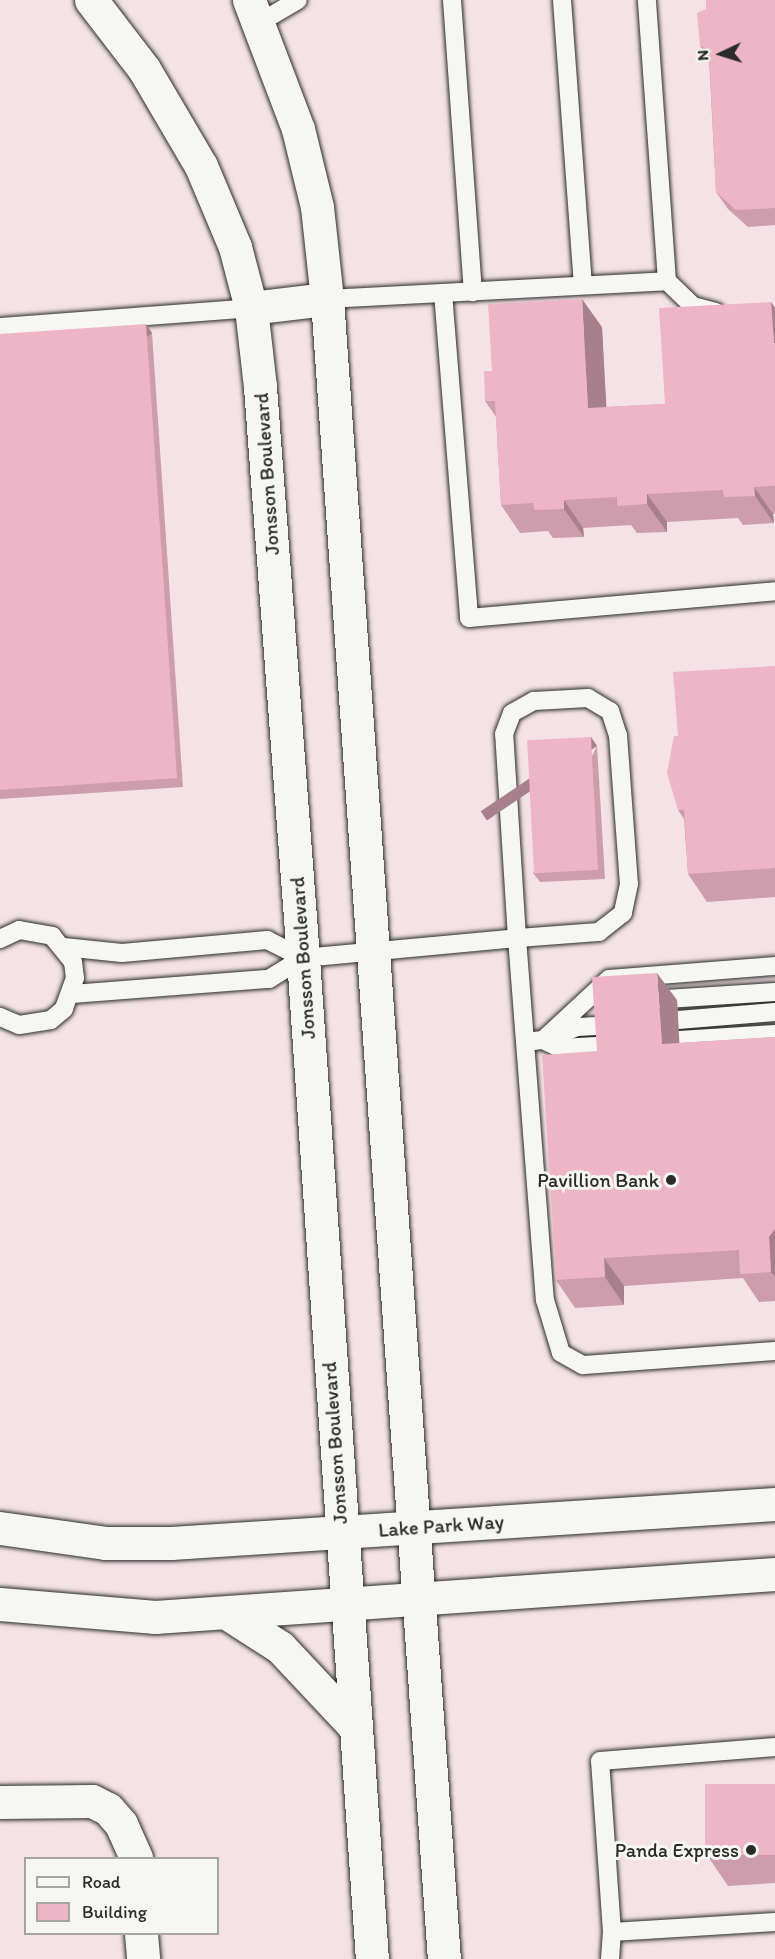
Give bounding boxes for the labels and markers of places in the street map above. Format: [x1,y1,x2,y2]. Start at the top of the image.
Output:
place label: Pavillion Bank [536,1168,659,1192]
marker: Pavillion Bank [664,1173,678,1187]
place label: Panda Express [616,1838,739,1862]
marker: Panda Express [744,1843,758,1857]

